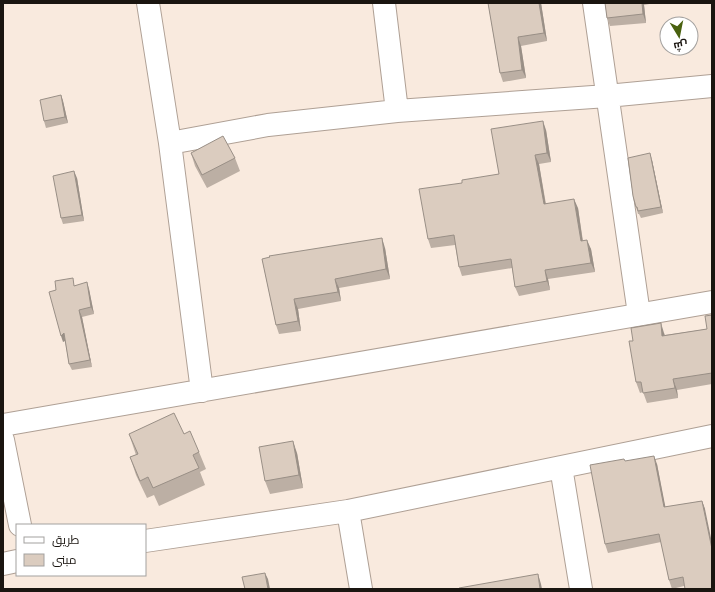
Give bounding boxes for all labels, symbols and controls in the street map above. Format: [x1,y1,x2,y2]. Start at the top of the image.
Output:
north arrow [659,16,699,56]
text: ش [673,38,689,53]
legend [16,524,146,576]
text: طريق [52,533,80,547]
text: مبنى [52,553,77,567]

